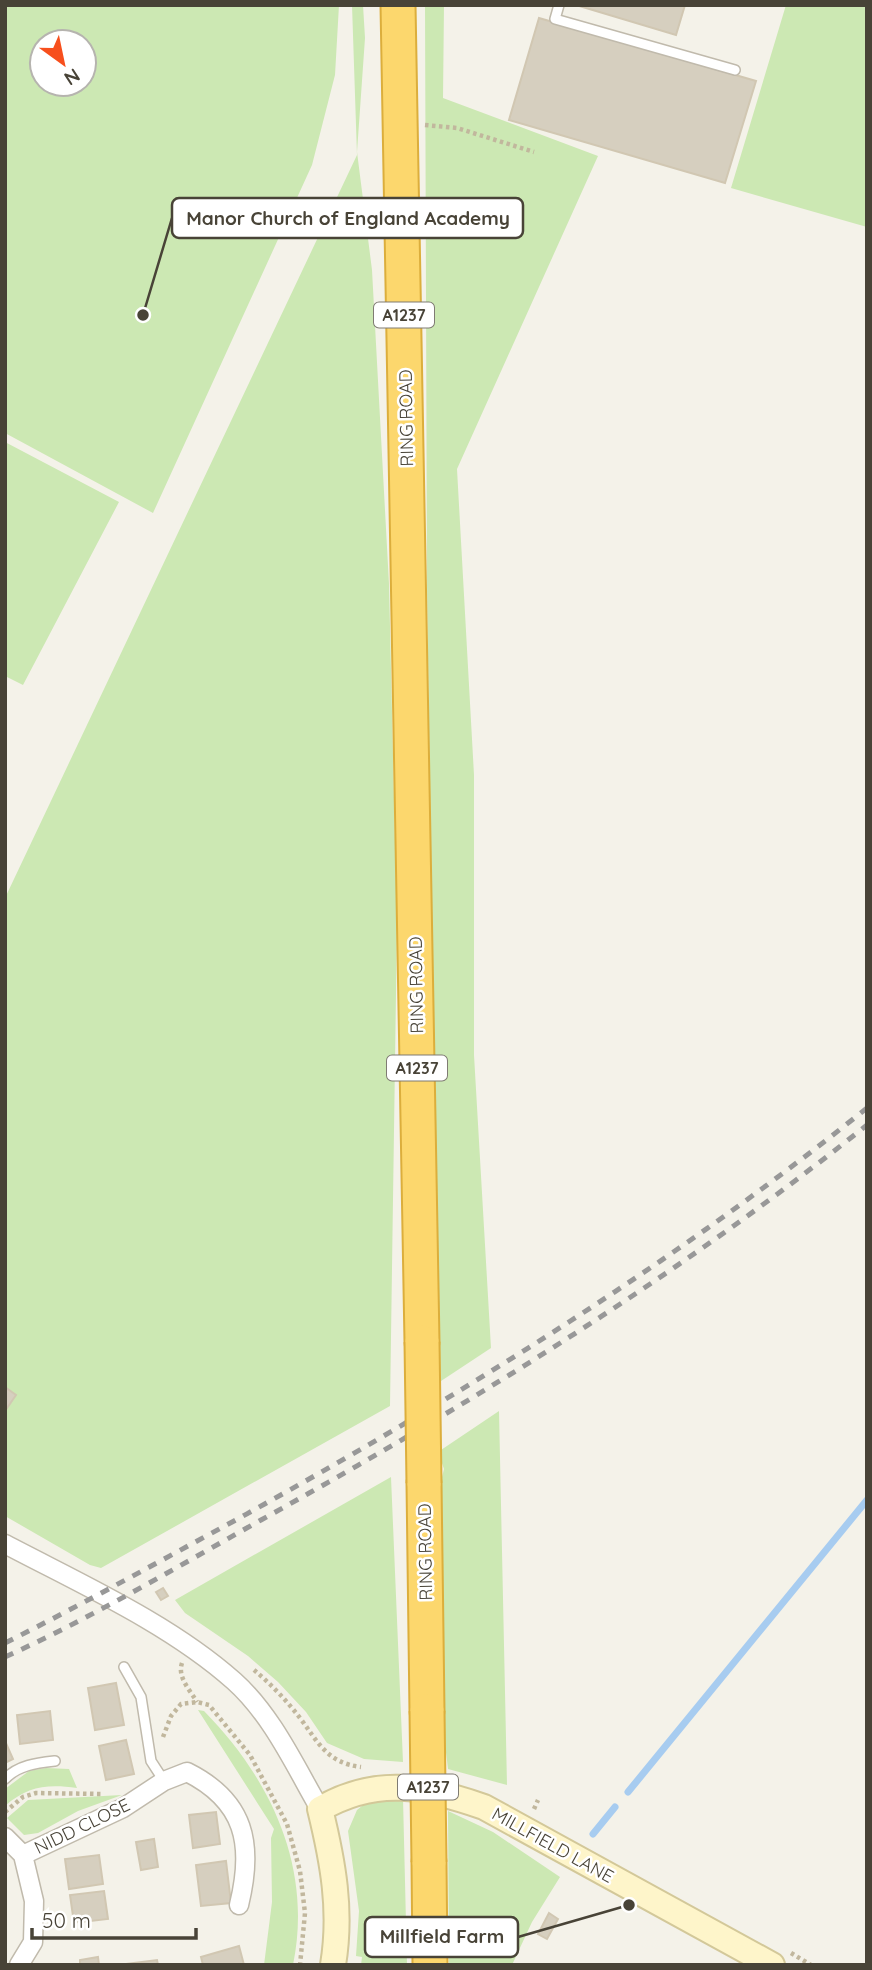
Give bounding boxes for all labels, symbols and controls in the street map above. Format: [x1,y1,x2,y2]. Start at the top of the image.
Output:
north arrow [28,28,98,98]
text: N [60,63,85,91]
callout: Manor Church of England Academy [172,198,523,238]
text: Manor Church of England Academy [186,206,510,230]
road number: A1237 [374,302,434,328]
street label: RING ROAD [394,369,418,467]
street label: RING ROAD [404,936,428,1034]
road number: A1237 [387,1056,447,1080]
street label: RING ROAD [413,1503,437,1601]
road number: A1237 [398,1774,458,1800]
street label: NIDD CLOSE [30,1793,134,1859]
street label: MILLFIELD LANE [488,1802,618,1888]
scale bar [32,1896,196,1940]
text: 50 m [42,1907,91,1933]
callout: Millfield Farm [365,1917,518,1957]
text: Millfield Farm [380,1924,504,1948]

